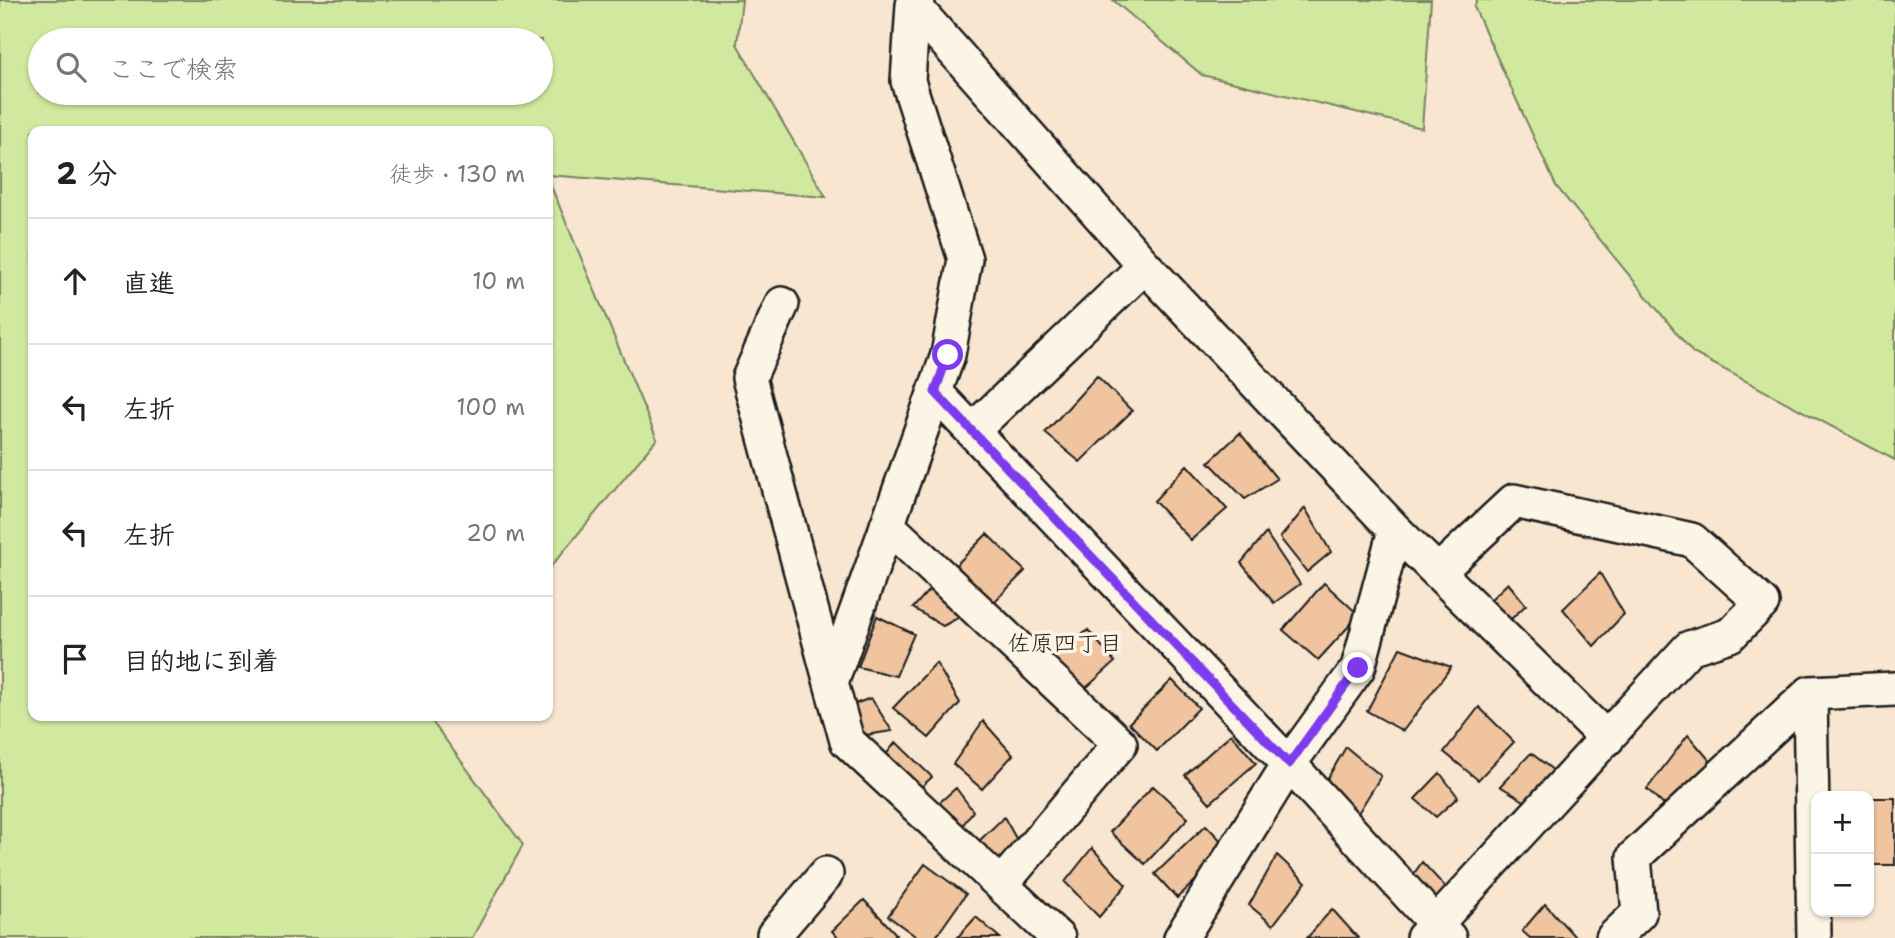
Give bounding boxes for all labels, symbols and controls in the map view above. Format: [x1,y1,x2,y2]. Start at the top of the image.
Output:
search box [28,28,553,105]
icon: search [52,48,90,86]
text: ここで検索 [108,51,238,86]
text: 2 分 [56,153,117,194]
text: 徒歩 · 130 m [389,159,525,189]
icon: ahead [56,262,94,300]
text: 直進 [123,265,175,300]
text: 10 m [472,266,525,296]
route start [932,339,963,370]
icon: left [56,388,94,426]
text: 左折 [123,391,175,426]
text: 100 m [456,392,525,422]
icon: left [56,514,94,552]
text: 左折 [123,517,175,552]
text: 20 m [466,518,525,548]
district label: 佐原四丁目 [1008,628,1123,658]
icon: arrive [56,640,94,678]
text: 目的地に到着 [123,643,279,678]
route end [1342,652,1373,683]
map controls [1811,791,1874,917]
button: + [1811,791,1874,854]
button: − [1811,854,1874,917]

